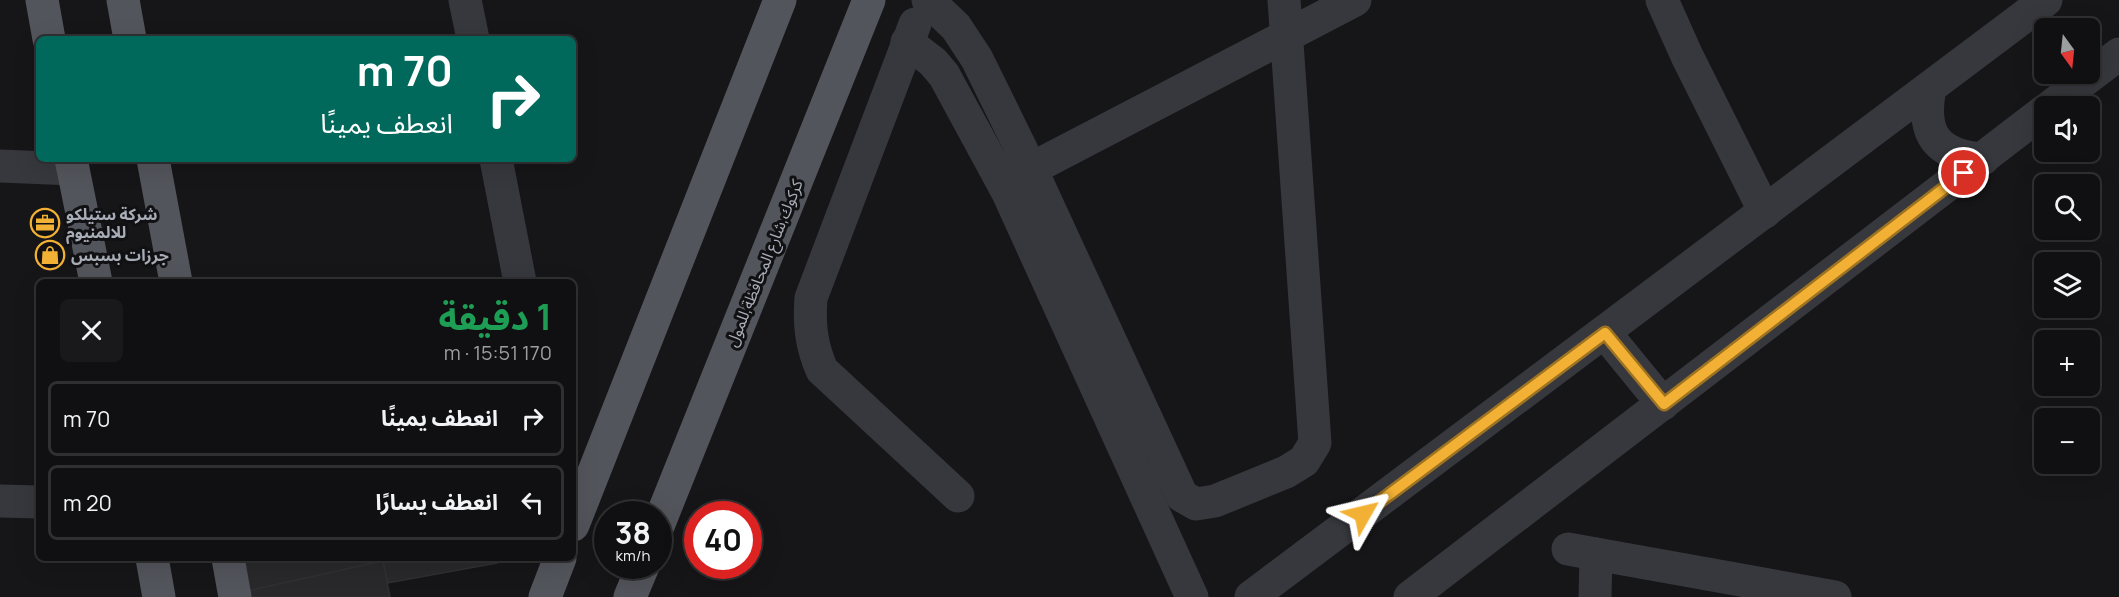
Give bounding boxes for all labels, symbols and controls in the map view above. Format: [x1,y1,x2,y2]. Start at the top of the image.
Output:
north arrow [2034,18,2100,84]
map controls [2034,18,2100,474]
text: 70 m [357,41,453,99]
icon: right [474,60,552,138]
button: sound [2034,96,2100,162]
text: انعطف يمينًا [320,104,453,141]
pin [1938,147,1989,198]
icon: arrive [1947,156,1980,189]
button: search [2034,174,2100,240]
street label: كركوك,شارع المحافظة,للمول [720,176,810,351]
place label: شركة ستيلكو للالمنيوم [66,203,157,244]
office icon: شركة ستيلكو للالمنيوم [29,207,61,239]
shop icon: جرزات بسبس [34,239,66,271]
place label: جرزات بسبس [71,244,169,266]
button: layers [2034,252,2100,318]
text: 1 دقيقة [438,292,552,341]
button: close [60,299,123,362]
button: + [2034,330,2100,396]
text: 170 m · 15:51 [444,339,552,366]
icon: right [516,402,549,435]
text: انعطف يمينًا [381,403,498,433]
text: 70 m [63,404,111,434]
button: − [2034,408,2100,474]
position arrow [1331,482,1395,546]
icon: left [516,486,549,519]
text: انعطف يسارًا [375,487,498,517]
text: 20 m [63,488,112,518]
speed limit sign: 40 [684,501,762,579]
text: 38 [615,512,651,553]
text: km/h [616,545,650,566]

